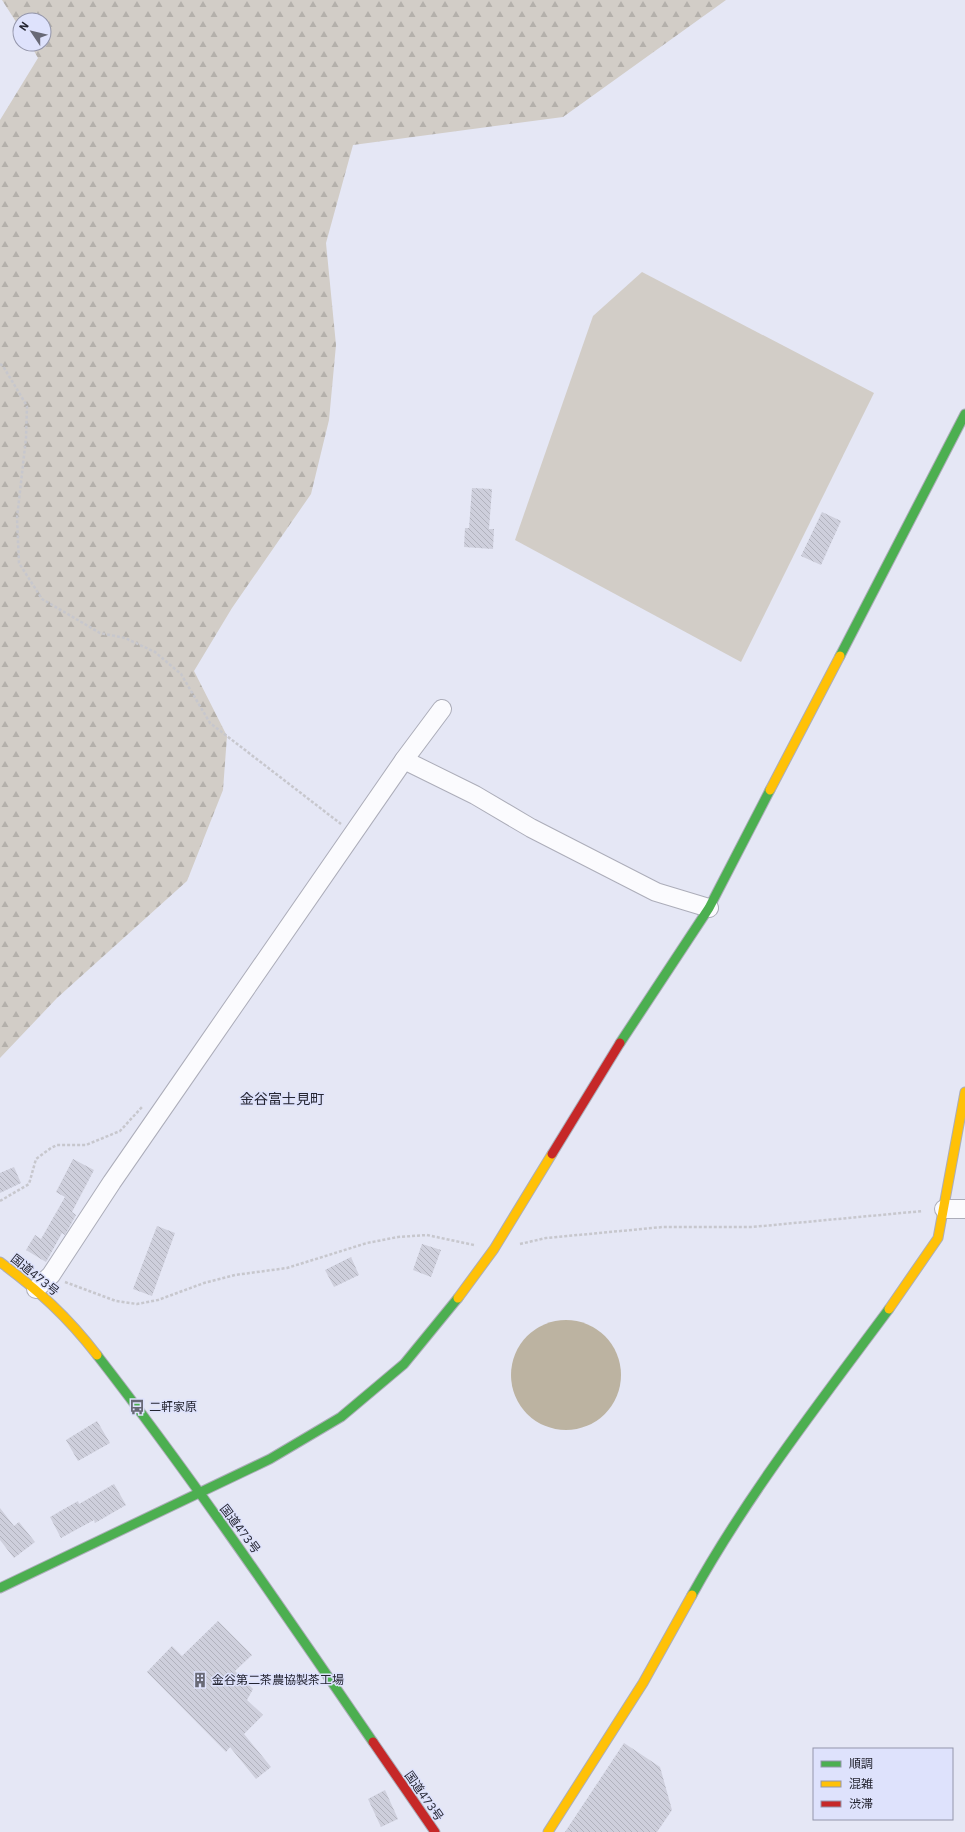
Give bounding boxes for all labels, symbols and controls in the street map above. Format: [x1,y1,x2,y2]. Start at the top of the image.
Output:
north arrow [12,12,52,52]
text: N [16,19,32,34]
district label: 金谷富士見町 [240,1090,324,1108]
street label: 国道473号 [8,1251,62,1299]
bus stop icon: 二軒家原 [128,1398,146,1416]
place label: 二軒家原 [149,1399,197,1414]
street label: 国道473号 [217,1501,264,1556]
building icon: 金谷第二茶農協製茶工場 [191,1671,209,1689]
place label: 金谷第二茶農協製茶工場 [212,1672,344,1687]
legend [813,1748,953,1820]
text: 順調 [849,1756,873,1771]
street label: 国道473号 [402,1768,447,1824]
text: 混雑 [849,1776,873,1791]
text: 渋滞 [849,1796,873,1811]

